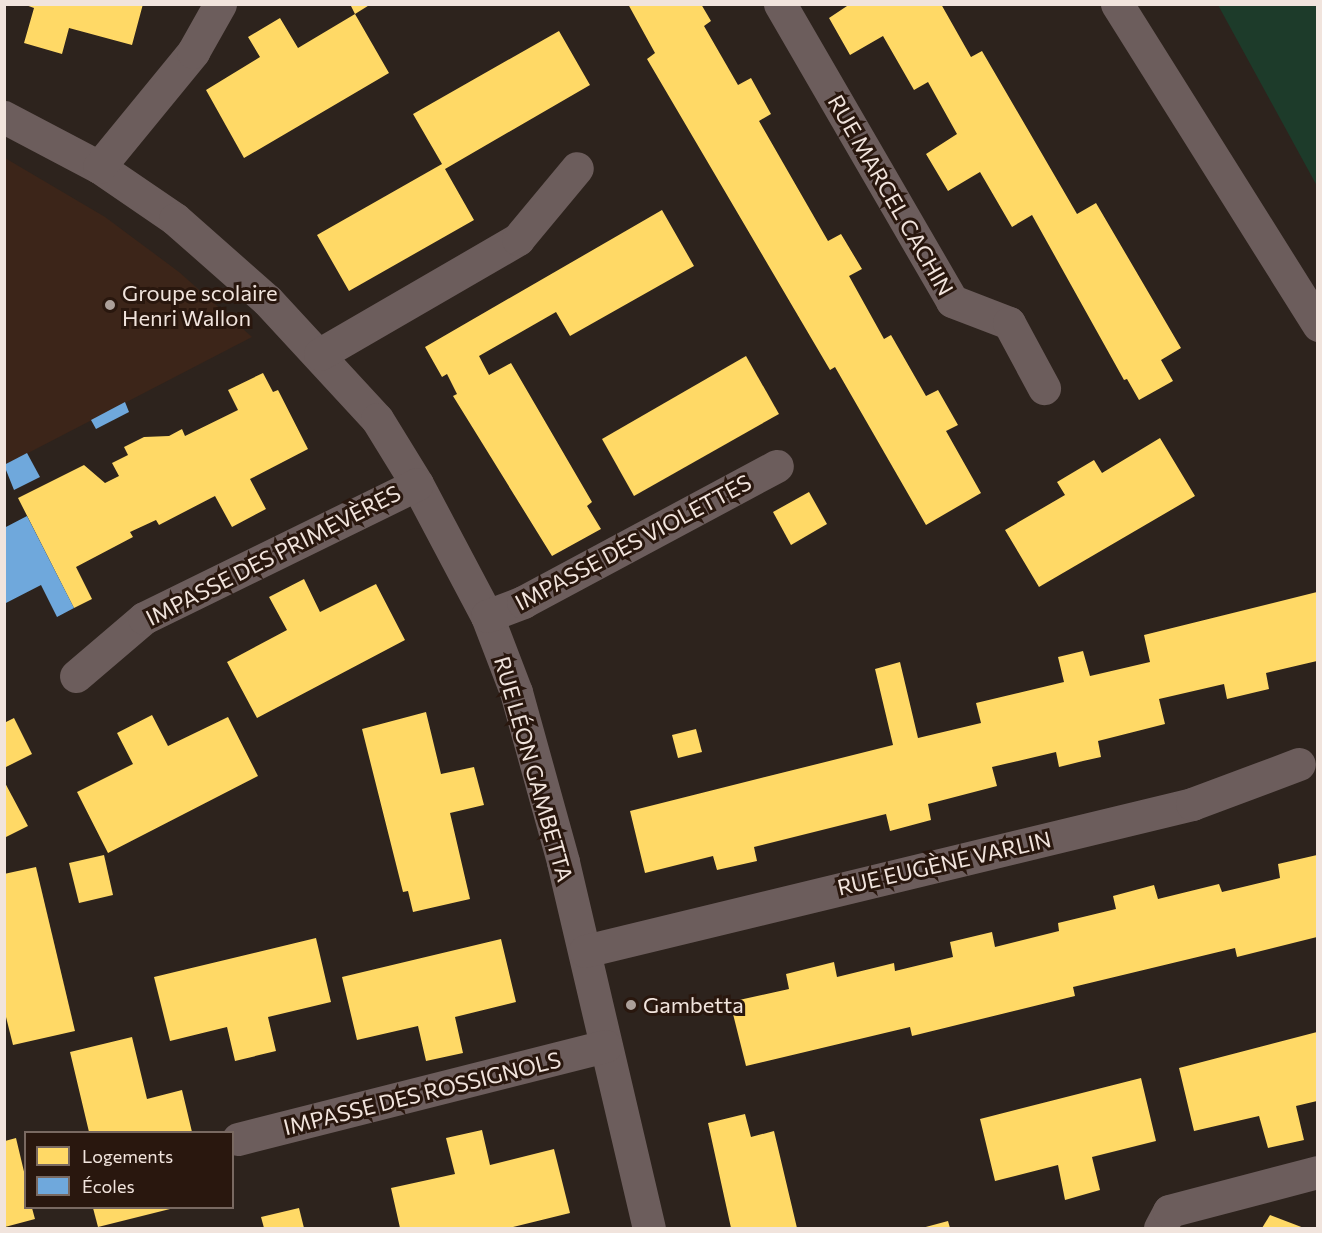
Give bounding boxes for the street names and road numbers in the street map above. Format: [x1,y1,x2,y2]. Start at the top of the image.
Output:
street label: RUE MARCEL CACHIN [823,90,959,300]
street label: IMPASSE DES VIOLETTES [510,468,756,616]
street label: IMPASSE DES PRIMEVÈRES [141,479,405,631]
street label: RUE LÉON GAMBETTA [489,653,579,885]
street label: RUE EUGÈNE VARLIN [835,826,1053,900]
street label: IMPASSE DES ROSSIGNOLS [281,1046,563,1140]

